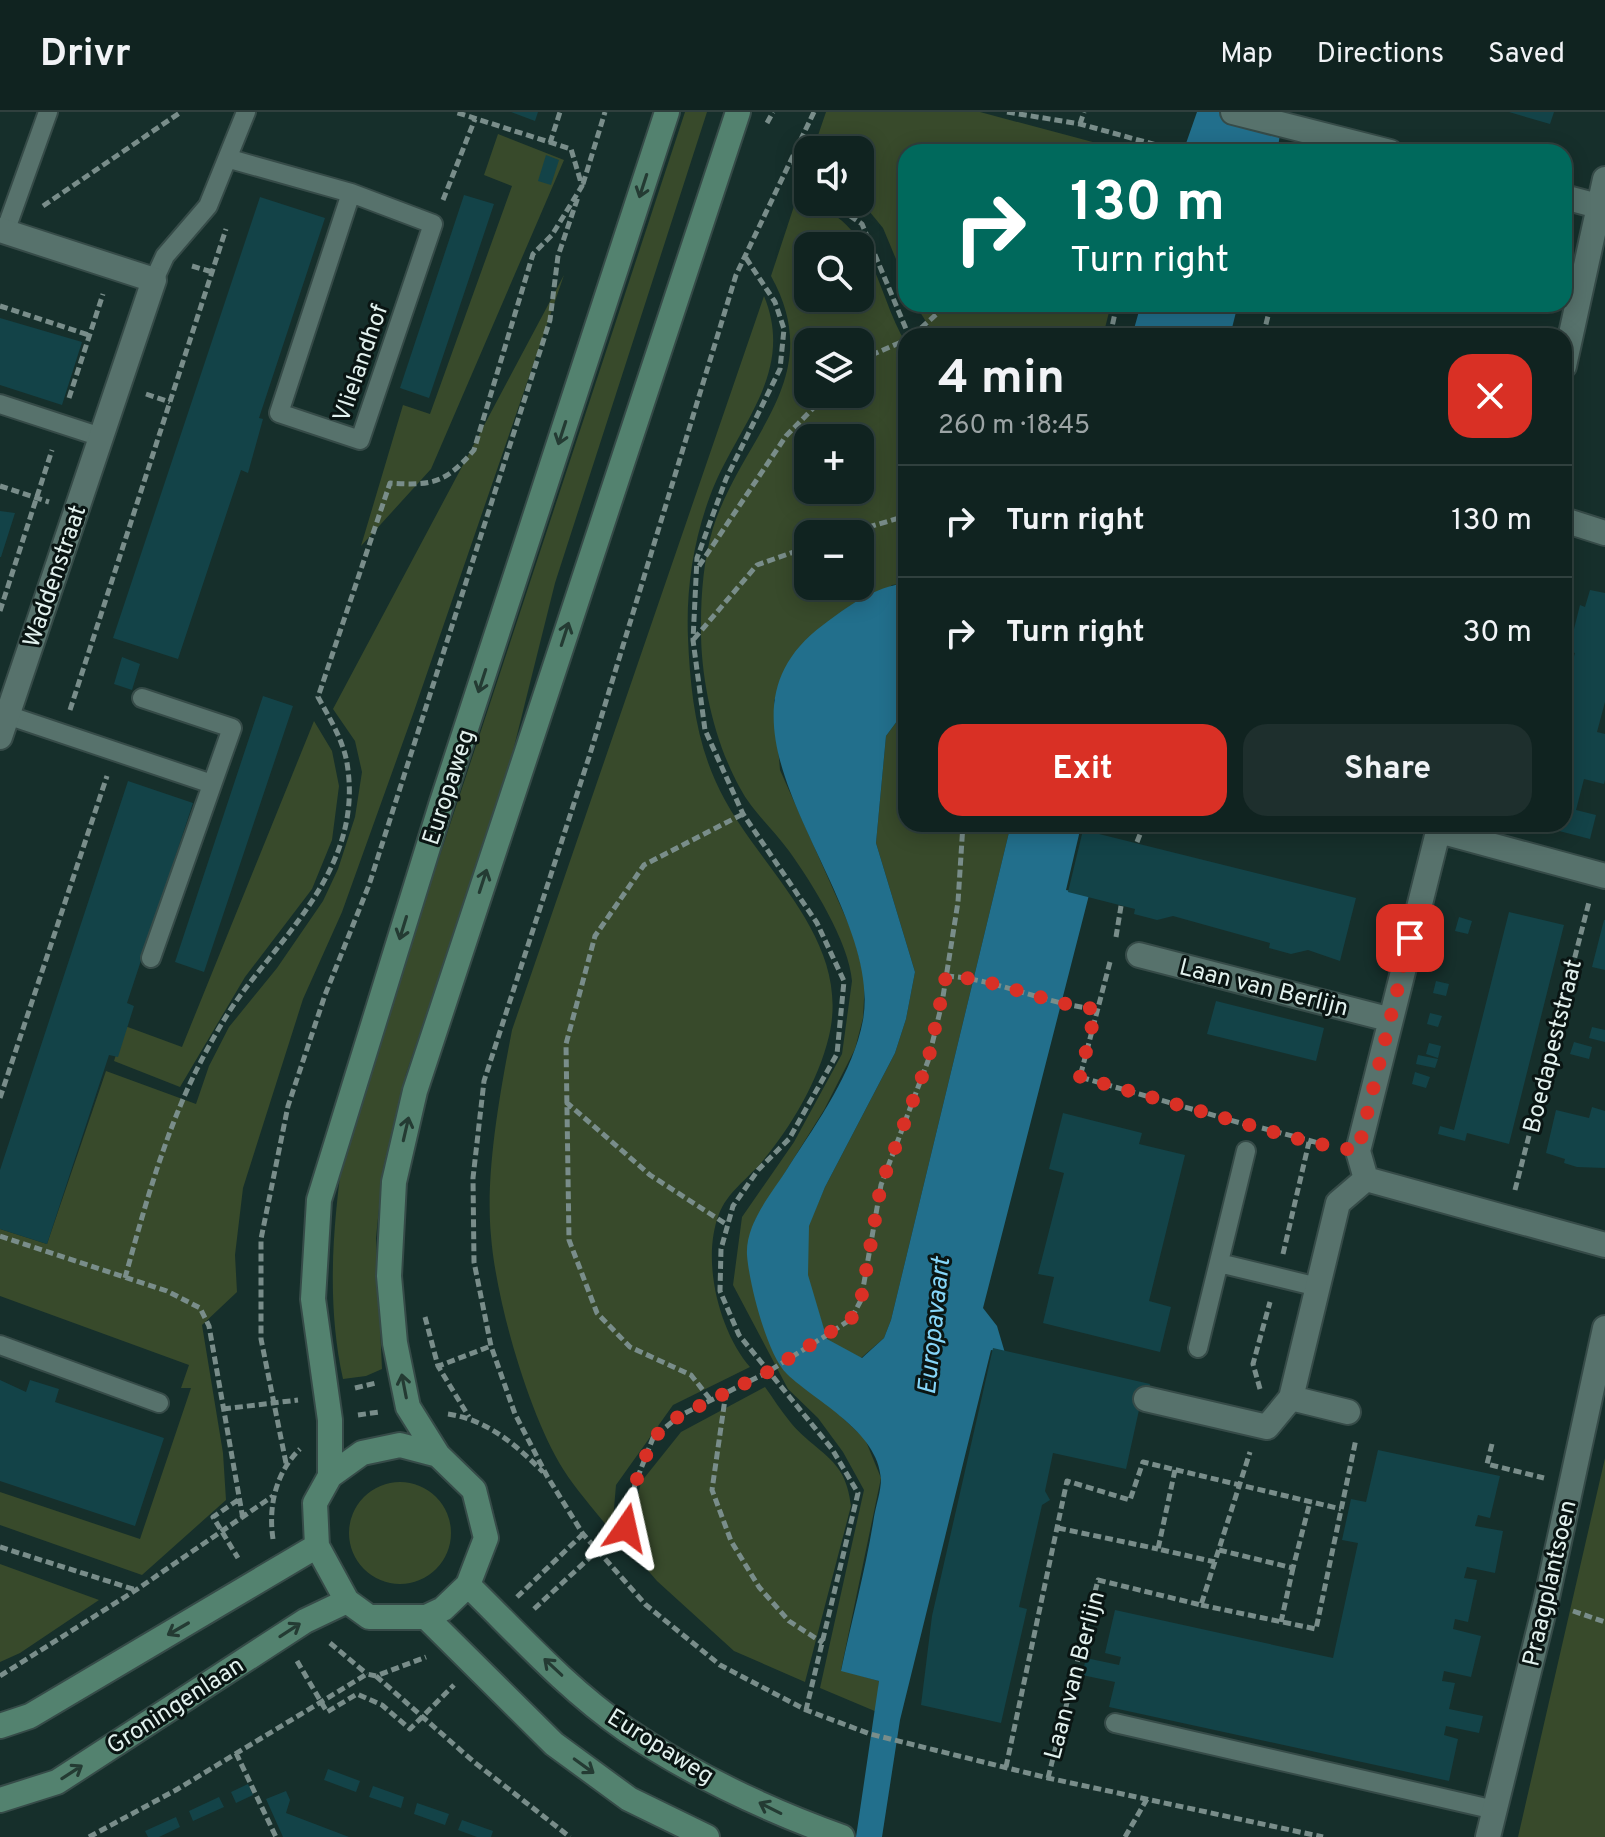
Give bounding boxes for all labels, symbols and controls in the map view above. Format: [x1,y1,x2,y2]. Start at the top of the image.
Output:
text: Drivr [40,31,131,80]
text: Map [1220,37,1273,73]
text: Directions [1317,37,1444,73]
text: Saved [1488,37,1565,73]
map controls [794,136,874,600]
button: sound [794,136,874,216]
text: 130 m [1070,170,1225,240]
one-way arrow [635,173,649,198]
icon: right [938,176,1042,280]
button: search [794,232,874,312]
text: Turn right [1070,239,1229,285]
street label: Vlielandhof [328,301,396,426]
button: layers [794,328,874,408]
text: 4 min [938,350,1065,410]
button: close [1448,354,1532,438]
text: 260 m · 18:45 [938,410,1090,443]
one-way arrow [554,421,569,446]
button: + [794,424,874,504]
icon: right [938,499,982,543]
street label: Waddenstraat [18,502,94,652]
text: Turn right [1006,503,1144,540]
text: 130 m [1451,503,1532,540]
button: − [794,520,874,600]
icon: right [938,611,982,655]
text: Turn right [1006,615,1144,652]
text: 30 m [1463,615,1532,652]
one-way arrow [559,622,573,647]
one-way arrow [474,667,489,693]
button: Exit [938,724,1227,816]
button: Share [1243,724,1532,816]
street label: Europaweg [417,726,483,849]
one-way arrow [477,869,492,894]
pin [1376,904,1444,972]
one-way arrow [395,915,410,941]
icon: arrive [1388,916,1432,960]
street label: Laan van Berlijn [1176,953,1351,1024]
street label: Boedapeststraat [1518,956,1590,1136]
one-way arrow [399,1117,414,1142]
water label: Europavaart [912,1254,959,1397]
one-way arrow [395,1374,410,1400]
position arrow [584,1486,668,1570]
street label: Praagplantsoen [1517,1497,1585,1669]
street label: Laan van Berlijn [1039,1588,1113,1763]
one-way arrow [167,1622,190,1638]
one-way arrow [278,1622,301,1638]
street label: Groningenlaan [102,1651,250,1762]
one-way arrow [544,1658,563,1677]
street label: Europaweg [601,1703,719,1792]
one-way arrow [573,1757,594,1774]
one-way arrow [60,1763,83,1779]
one-way arrow [759,1799,783,1815]

